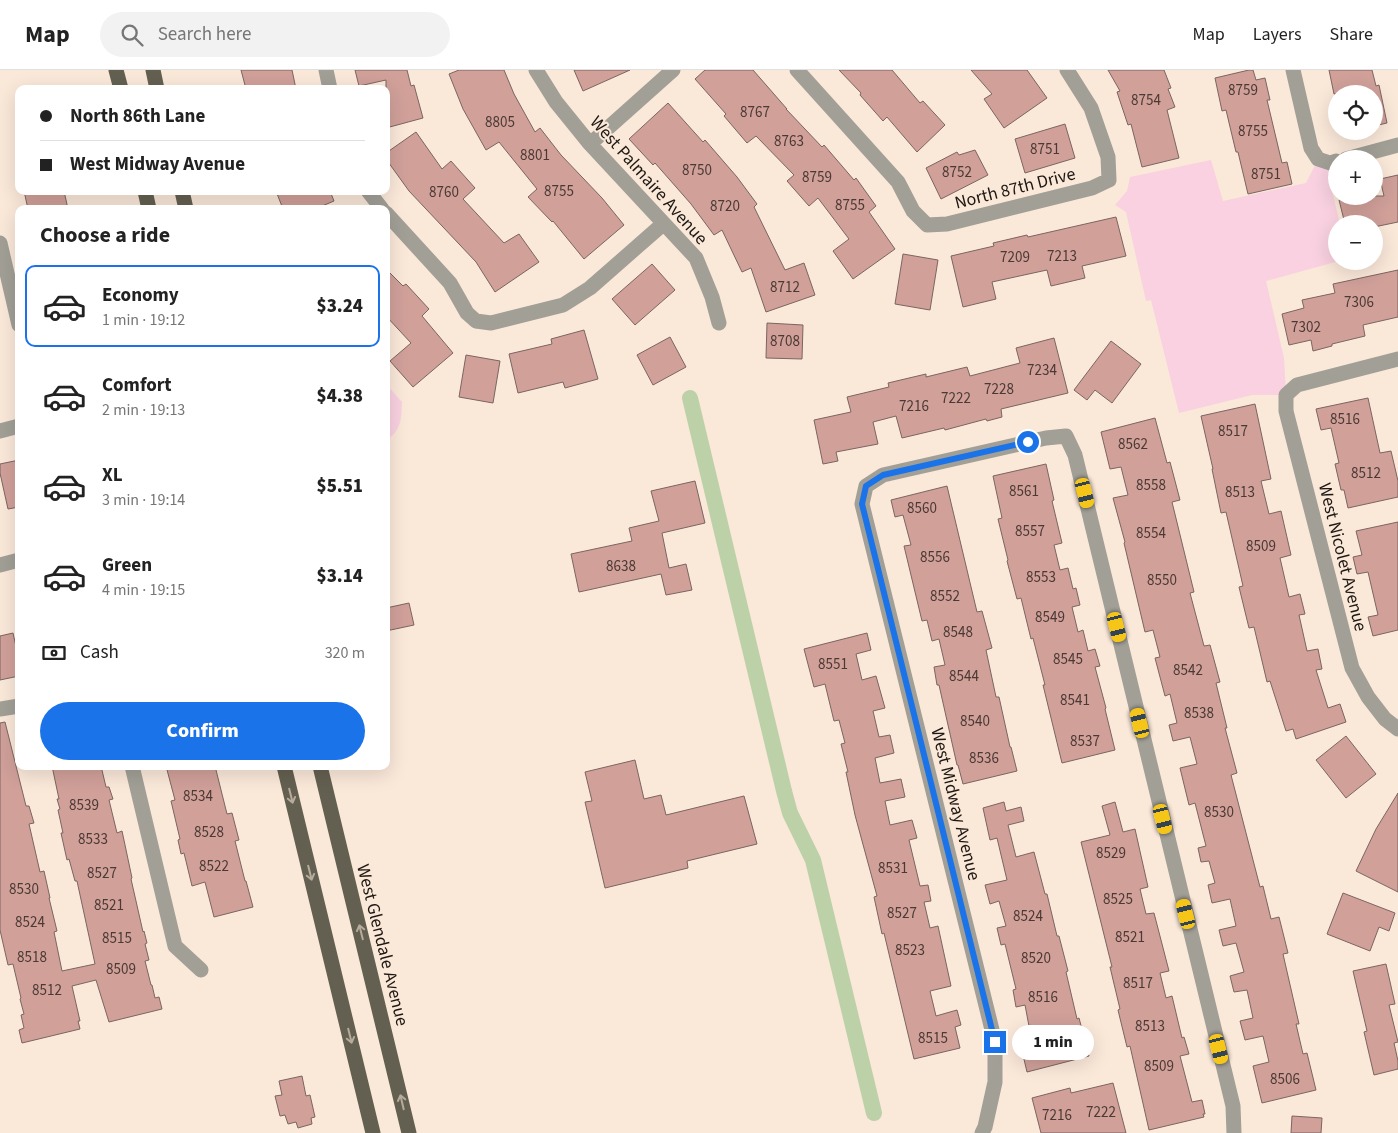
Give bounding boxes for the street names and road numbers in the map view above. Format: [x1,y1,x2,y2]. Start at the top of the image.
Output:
street label: West Palmaire Avenue [584,110,713,250]
street label: North 87th Drive [952,161,1078,216]
street label: West Nicolet Avenue [1312,480,1373,634]
street label: West Midway Avenue [924,725,987,883]
street label: West Glendale Avenue [350,862,415,1029]

